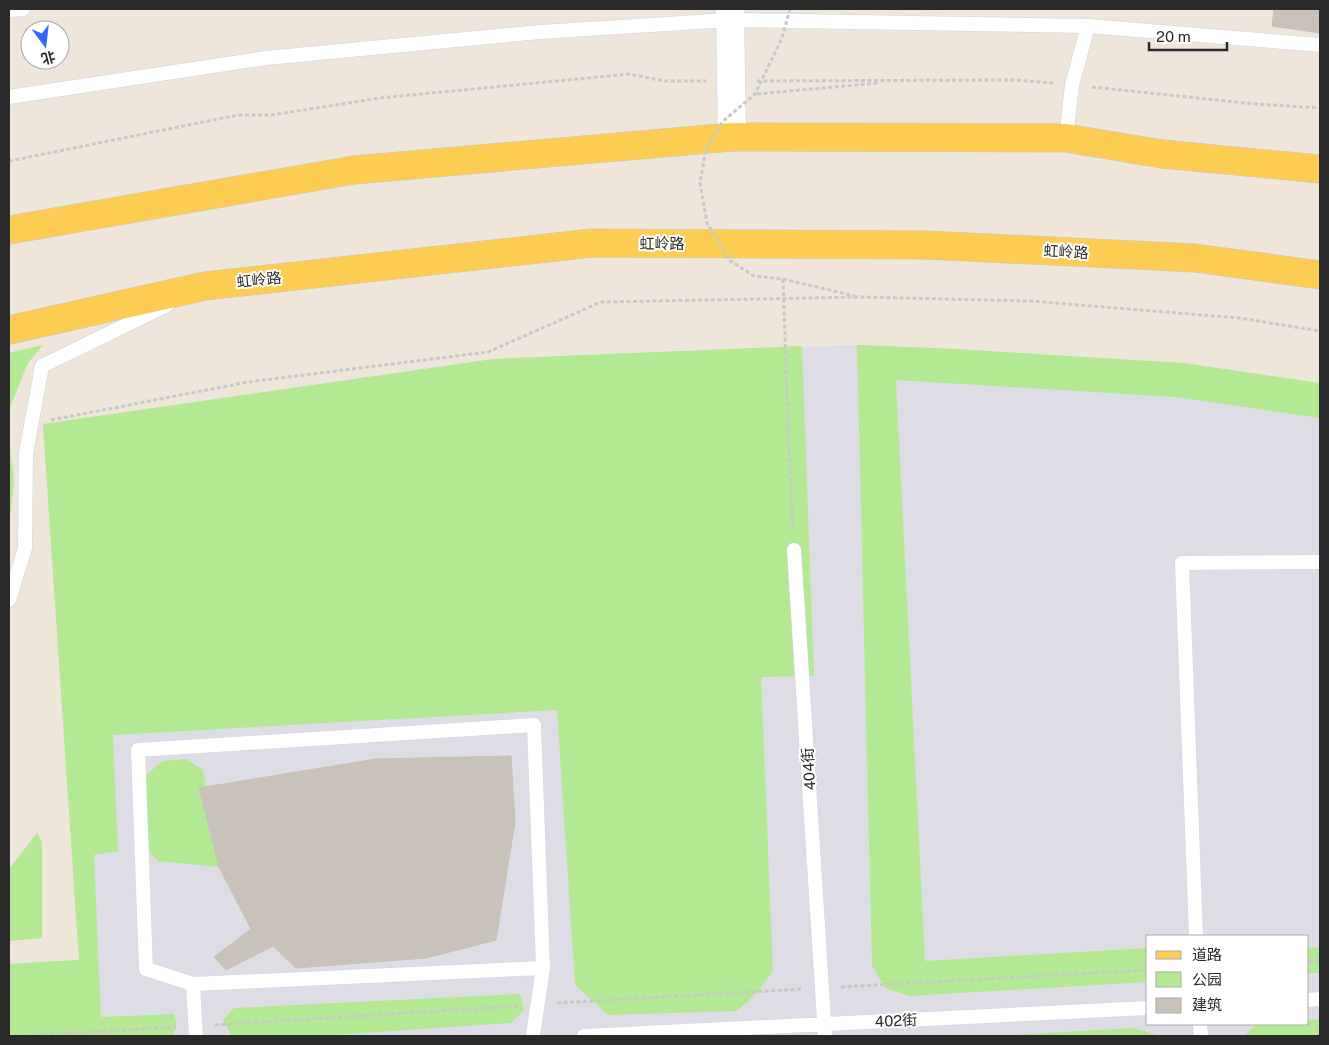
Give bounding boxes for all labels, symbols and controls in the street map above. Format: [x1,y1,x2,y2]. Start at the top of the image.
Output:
north arrow [20,20,70,70]
scale bar [1149,20,1226,52]
text: 20 m [1156,28,1191,45]
text: 北 [40,48,57,67]
street label: 虹岭路 [639,235,685,252]
street label: 虹岭路 [1043,242,1089,261]
street label: 虹岭路 [236,269,282,290]
street label: 404街 [799,747,818,791]
legend [1146,935,1309,1025]
text: 道路 [1192,946,1222,963]
text: 公园 [1192,971,1222,988]
text: 建筑 [1192,996,1222,1013]
street label: 402街 [874,1011,918,1030]

